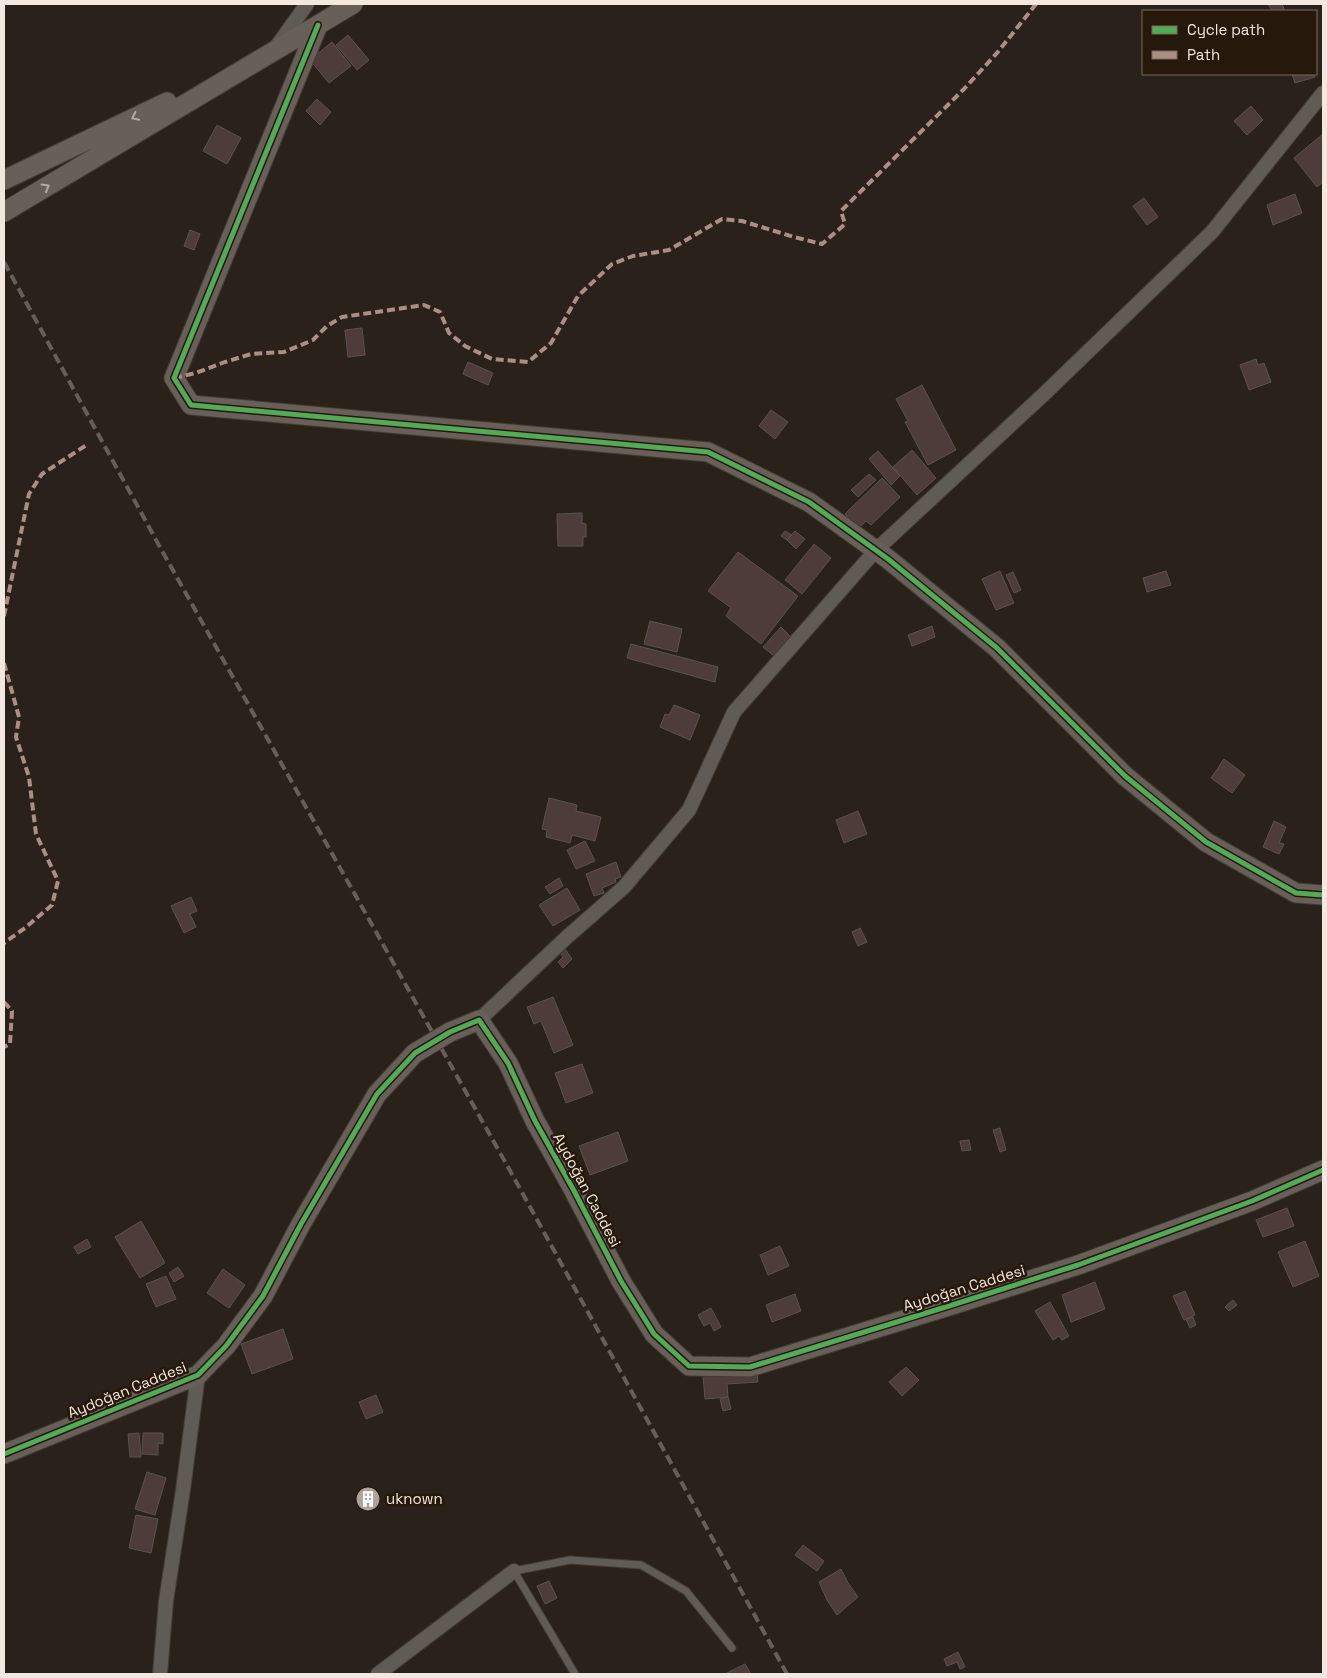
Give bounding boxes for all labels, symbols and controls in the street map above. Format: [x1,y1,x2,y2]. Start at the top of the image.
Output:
legend [1142,10,1317,75]
text: Cycle path [1187,20,1265,39]
text: Path [1187,45,1220,64]
one-way arrow [132,111,141,121]
one-way arrow [40,184,49,194]
street label: Aydoğan Caddesi [549,1129,626,1250]
street label: Aydoğan Caddesi [900,1260,1027,1315]
street label: Aydoğan Caddesi [65,1357,189,1422]
building icon: uknown [355,1486,381,1512]
place label: uknown [386,1489,443,1508]

